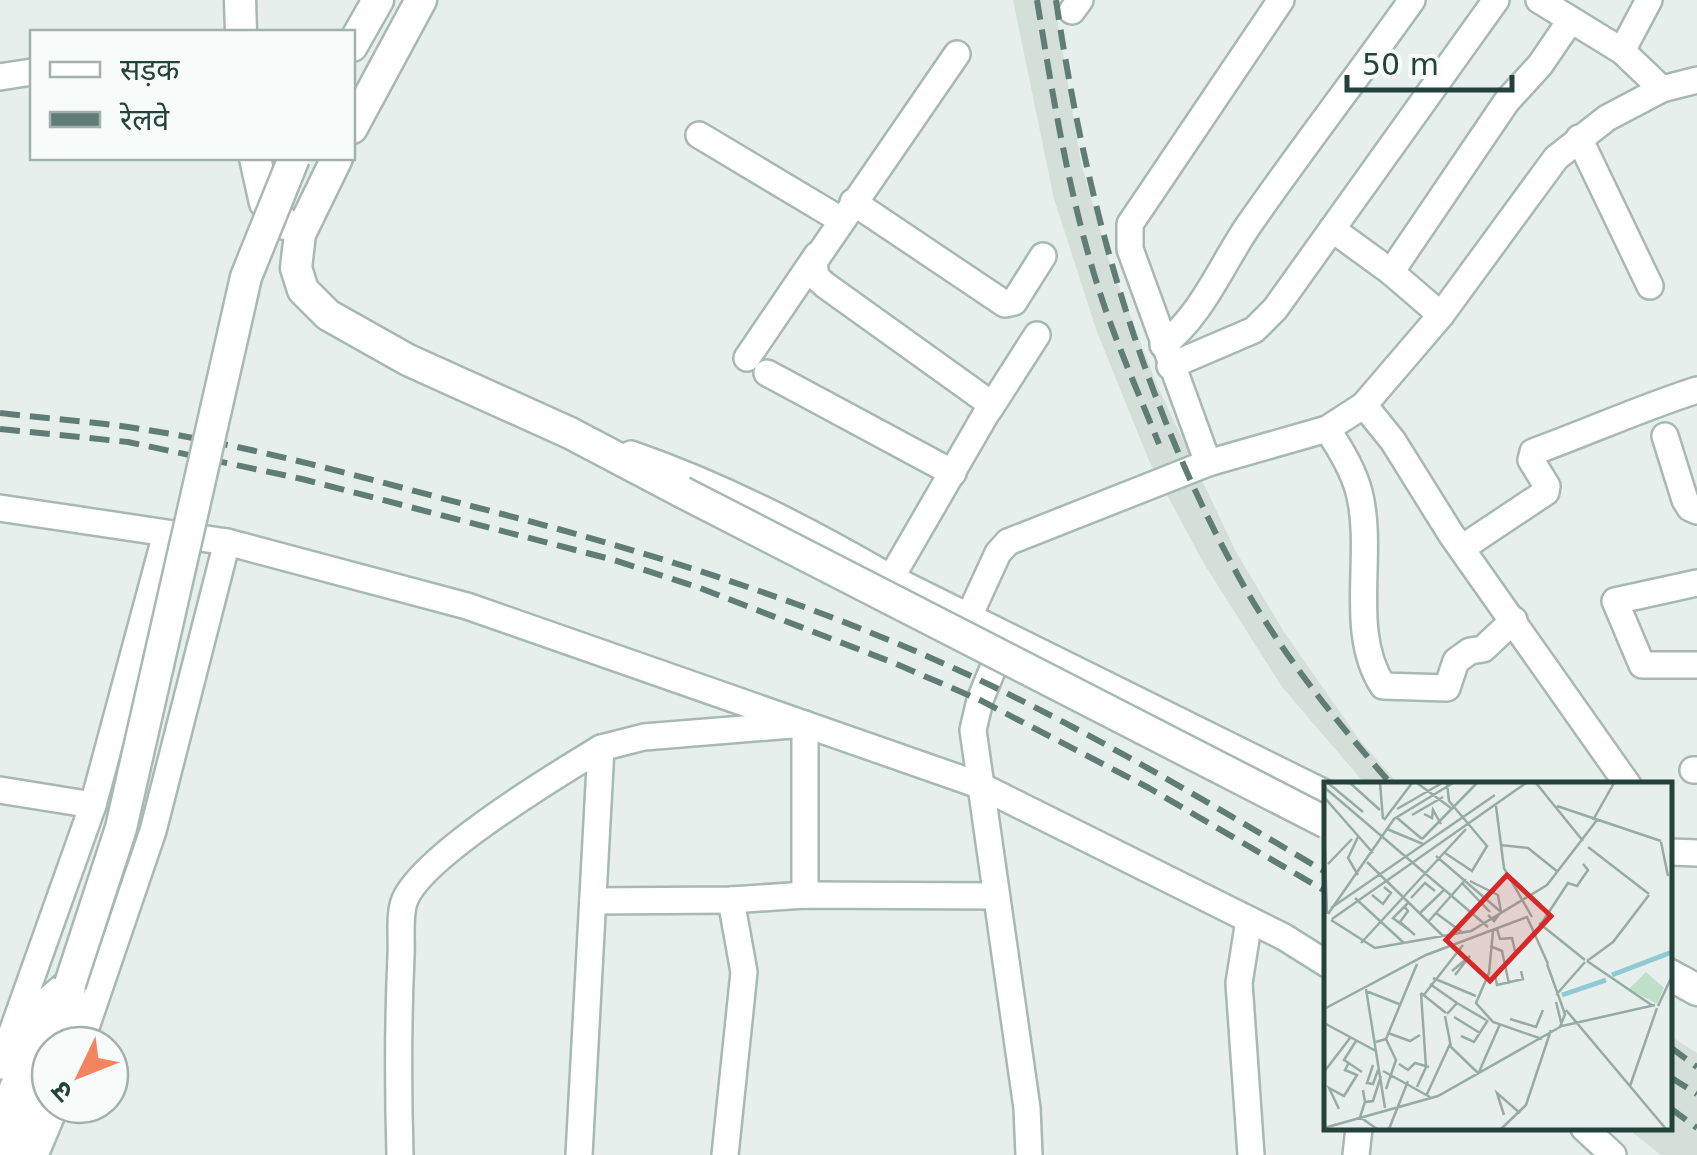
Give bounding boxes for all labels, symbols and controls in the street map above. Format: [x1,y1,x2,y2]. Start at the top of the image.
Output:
legend [30,30,355,160]
scale bar [1347,30,1512,92]
text: 50 m [1362,47,1439,82]
text: सड़क [120,52,180,87]
text: रेलवे [119,102,171,137]
inset map [1324,782,1672,1130]
north arrow [30,1025,130,1125]
text: उ [44,1074,80,1109]

